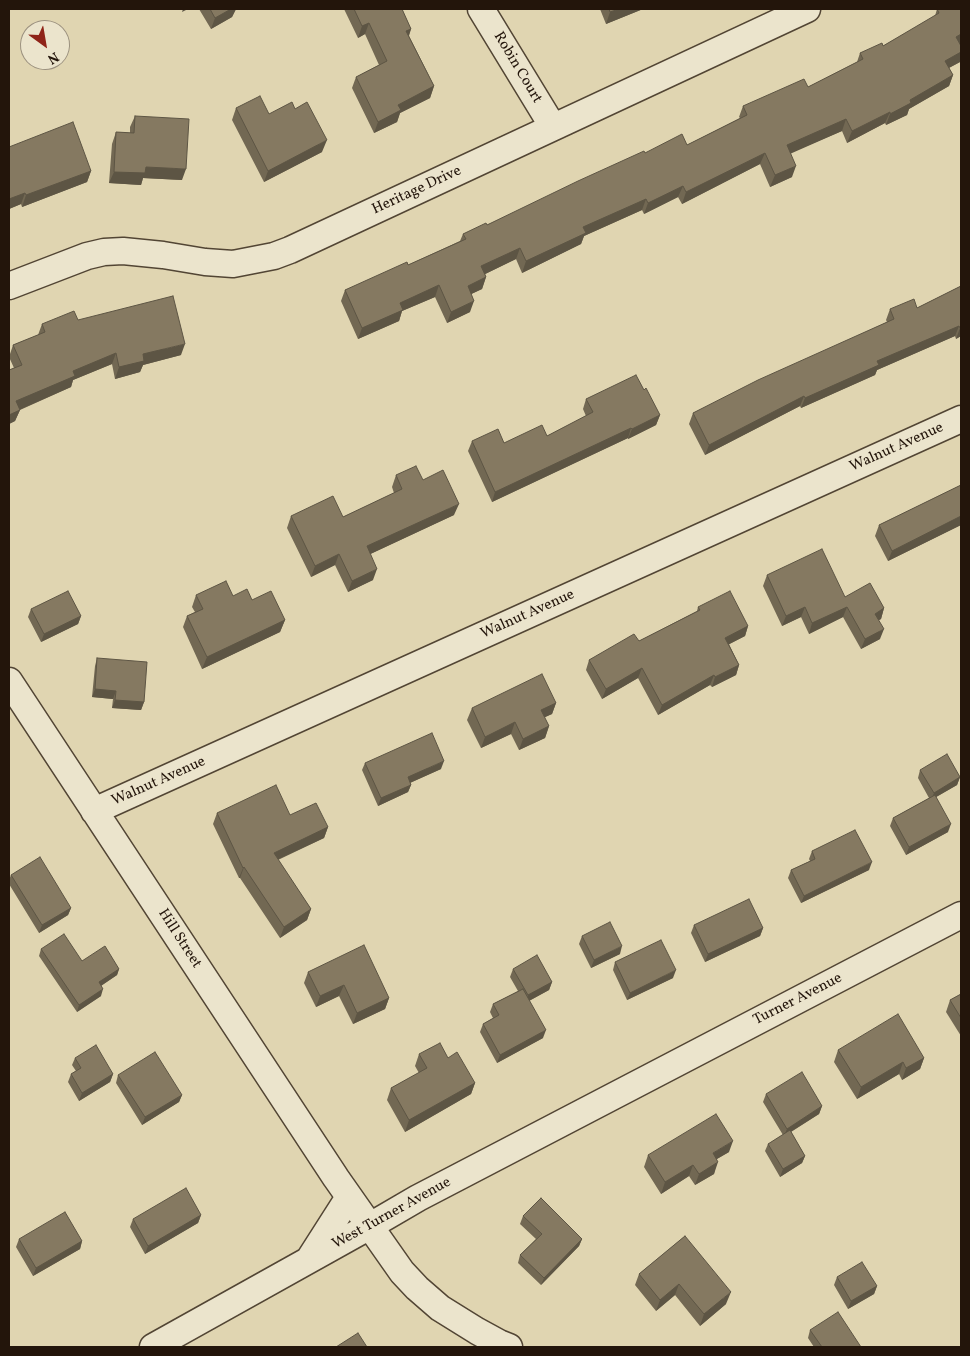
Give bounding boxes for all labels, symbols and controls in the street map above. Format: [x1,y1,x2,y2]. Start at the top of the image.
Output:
north arrow [20,20,70,70]
street label: Robin Court [489,29,545,107]
text: N [43,47,62,68]
street label: Heritage Drive [370,162,464,220]
street label: Walnut Avenue [847,419,947,477]
street label: Walnut Avenue [478,586,578,644]
street label: Walnut Avenue [109,753,209,811]
street label: Hill Street [153,906,205,972]
street label: Turner Avenue [751,970,845,1030]
street label: West Turner Avenue [330,1174,454,1254]

